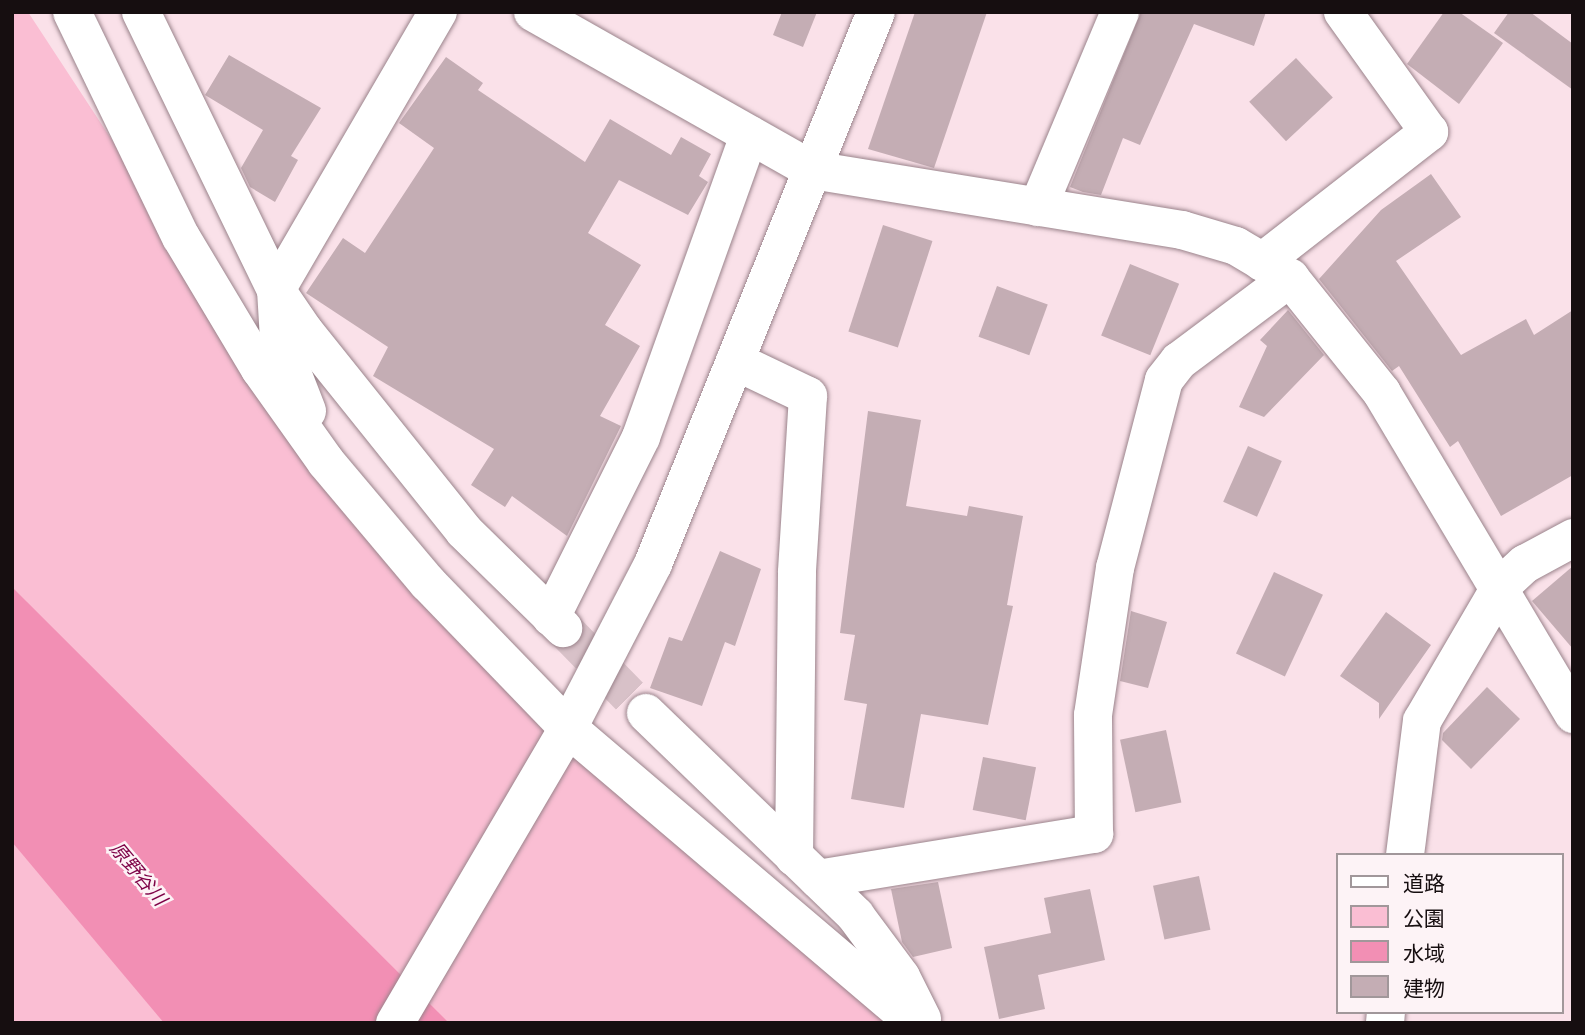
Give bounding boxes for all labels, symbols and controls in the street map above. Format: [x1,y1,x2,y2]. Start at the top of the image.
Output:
water label: 原野谷川 [105,838,171,910]
legend [1336,853,1564,1014]
text: 道路 [1403,869,1445,897]
text: 公園 [1403,904,1445,932]
text: 水域 [1403,939,1445,967]
text: 建物 [1403,974,1445,1002]

